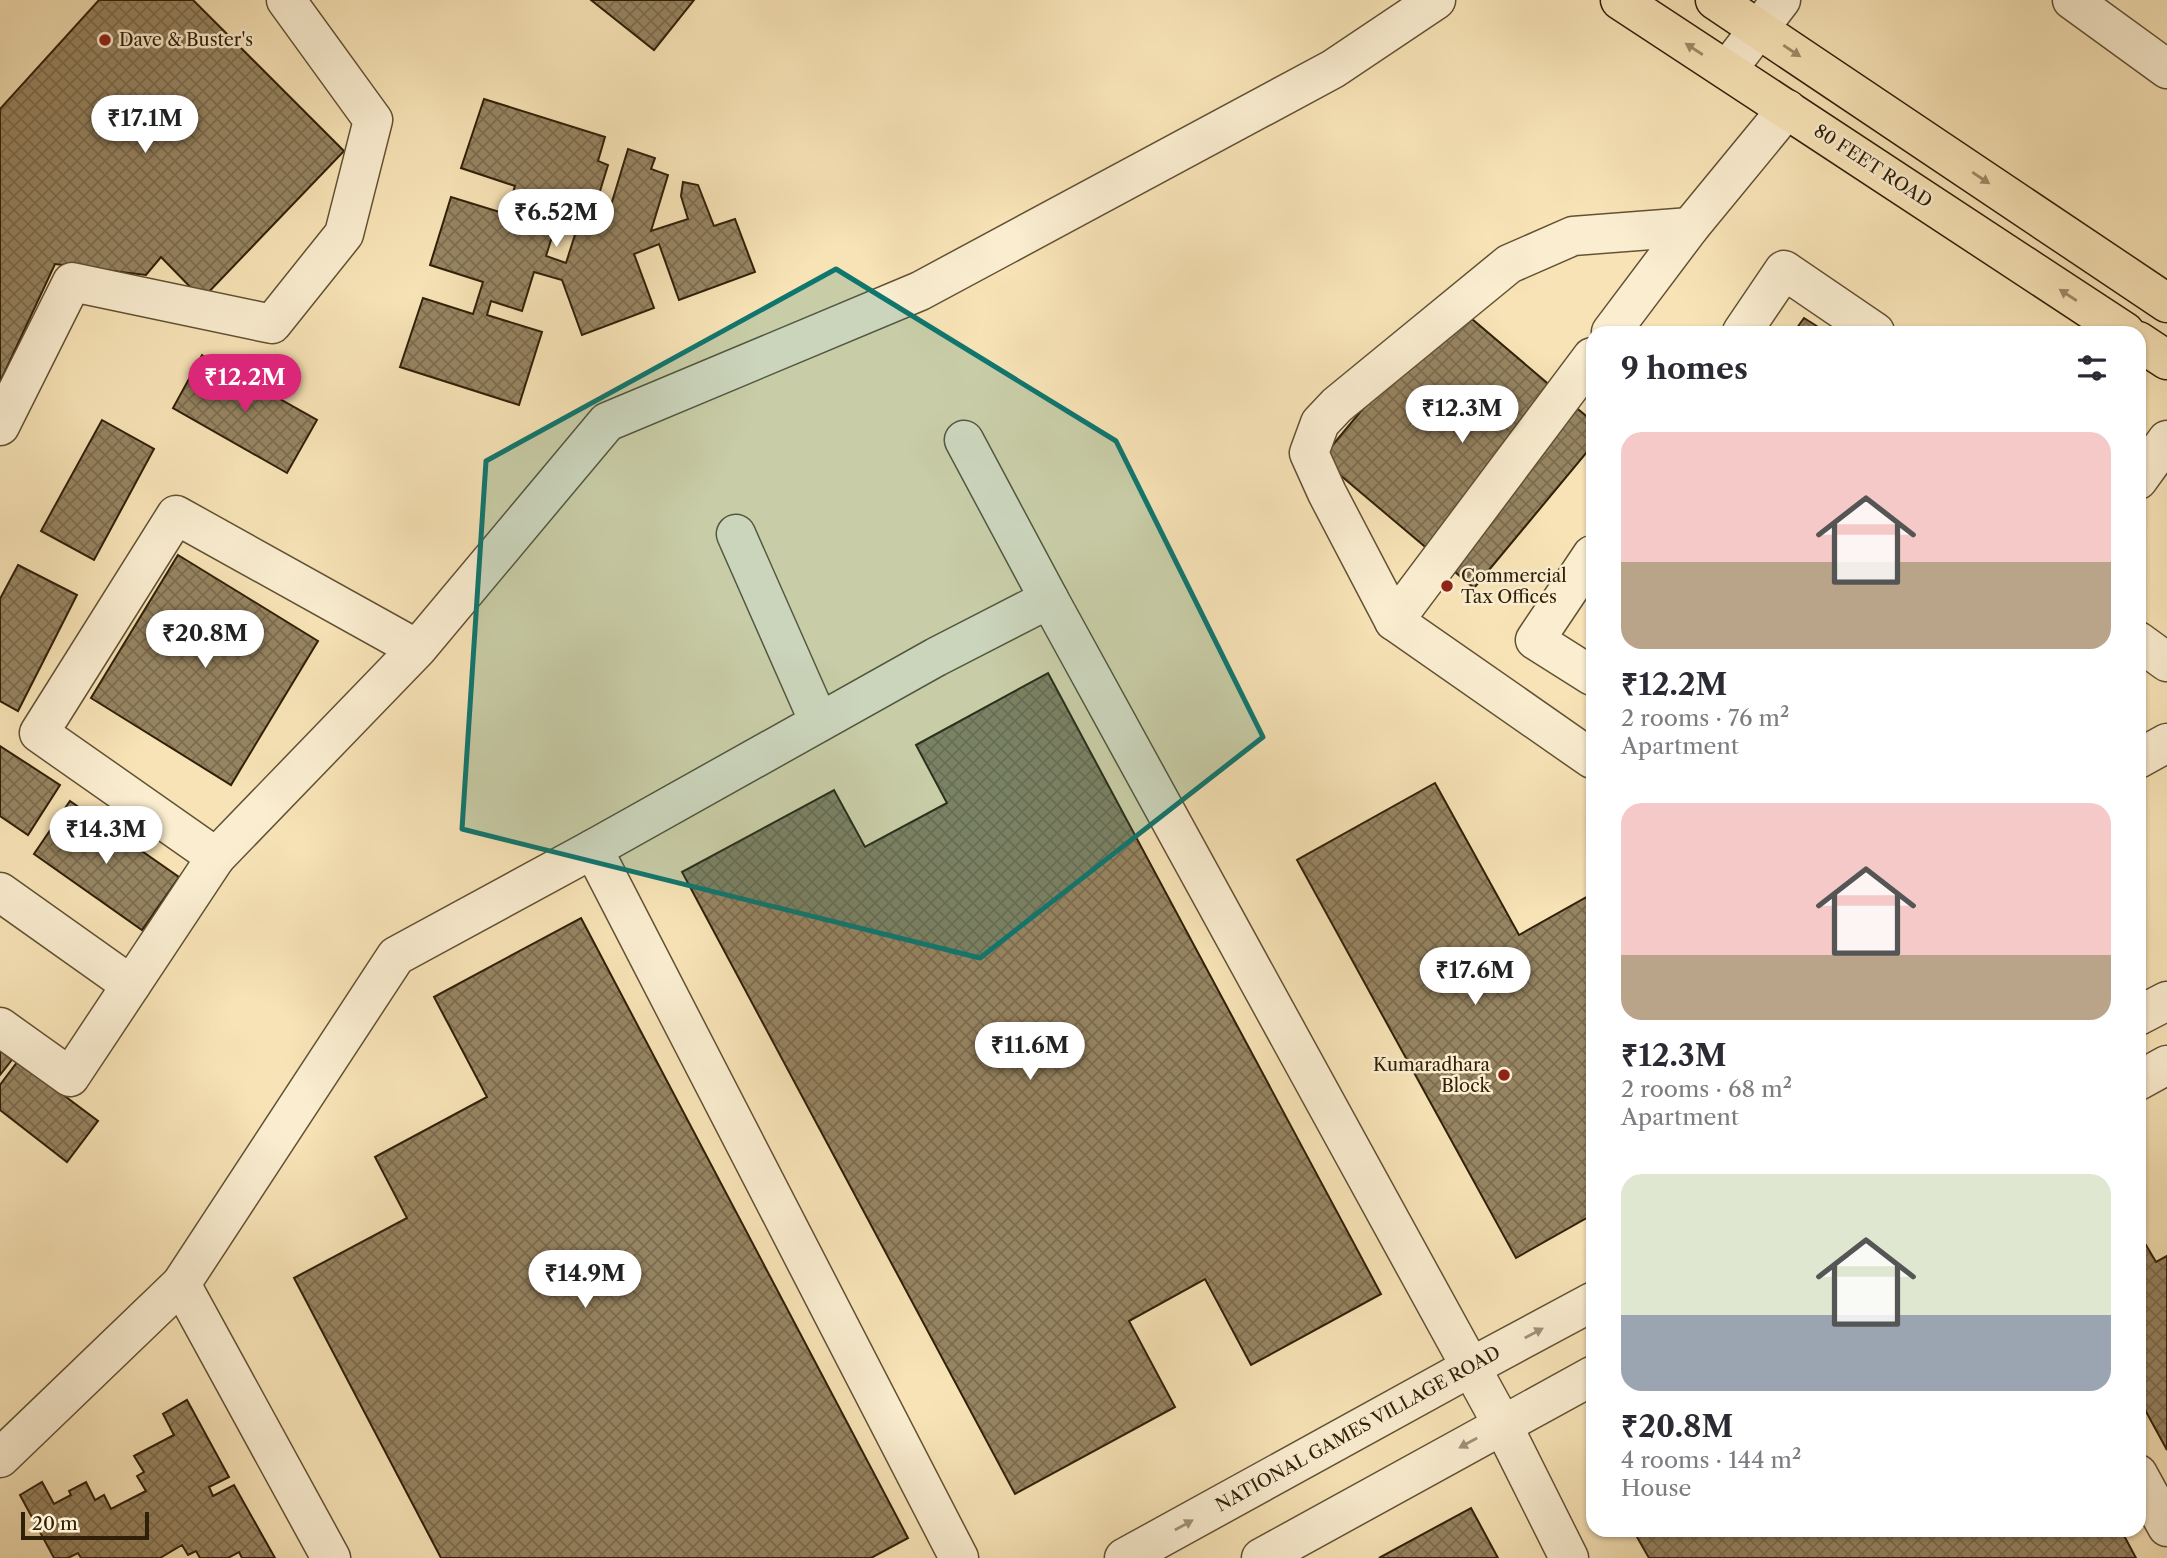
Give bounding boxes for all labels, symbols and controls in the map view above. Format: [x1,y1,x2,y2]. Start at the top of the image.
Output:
place label: Dave & Buster's [119,29,253,51]
marker: Dave & Buster's [97,32,113,48]
one-way arrow [1685,42,1704,55]
one-way arrow [1783,44,1802,57]
pin: ₹17.1M [88,96,202,155]
text: ₹17.1M [107,104,183,132]
street label: 80 FEET ROAD [1810,120,1936,212]
one-way arrow [1971,171,1991,184]
pin: ₹6.52M [499,190,613,249]
text: ₹6.52M [514,198,598,226]
one-way arrow [2059,289,2078,302]
icon: filters [2073,349,2111,387]
text: 9 homes [1621,350,1748,387]
pin: ₹12.2M [188,354,302,414]
text: ₹12.2M [204,363,286,391]
pin: ₹12.3M [1405,386,1519,445]
text: ₹12.3M [1422,394,1502,422]
icon: home [1803,477,1929,603]
place label: Commercial Tax Offices [1461,565,1567,608]
marker: Commercial Tax Offices [1439,578,1455,594]
pin: ₹20.8M [148,610,262,670]
text: ₹20.8M [162,619,248,647]
text: ₹12.2M [1621,666,1727,703]
text: 2 rooms · 76 m² [1621,704,1789,732]
text: Apartment [1621,732,1739,760]
pin: ₹14.3M [49,806,163,866]
text: ₹14.3M [66,815,146,843]
icon: home [1803,848,1929,974]
pin: ₹17.6M [1418,948,1532,1007]
text: ₹17.6M [1436,956,1514,984]
pin: ₹11.6M [973,1023,1087,1082]
text: ₹11.6M [991,1031,1069,1059]
text: ₹12.3M [1621,1037,1726,1074]
place label: Kumaradhara Block [1373,1054,1492,1097]
marker: Kumaradhara Block [1496,1067,1512,1083]
text: 2 rooms · 68 m² [1621,1075,1792,1103]
text: Apartment [1621,1103,1739,1131]
icon: home [1803,1219,1929,1345]
pin: ₹14.9M [528,1250,642,1310]
text: ₹14.9M [544,1259,626,1287]
one-way arrow [1524,1328,1544,1339]
street label: NATIONAL GAMES VILLAGE ROAD [1212,1341,1504,1517]
text: ₹20.8M [1621,1408,1733,1445]
one-way arrow [1458,1437,1478,1449]
text: 4 rooms · 144 m² [1621,1446,1801,1474]
text: House [1621,1474,1691,1502]
scale bar [21,1509,149,1541]
text: 20 m [32,1512,78,1535]
one-way arrow [1174,1519,1194,1531]

